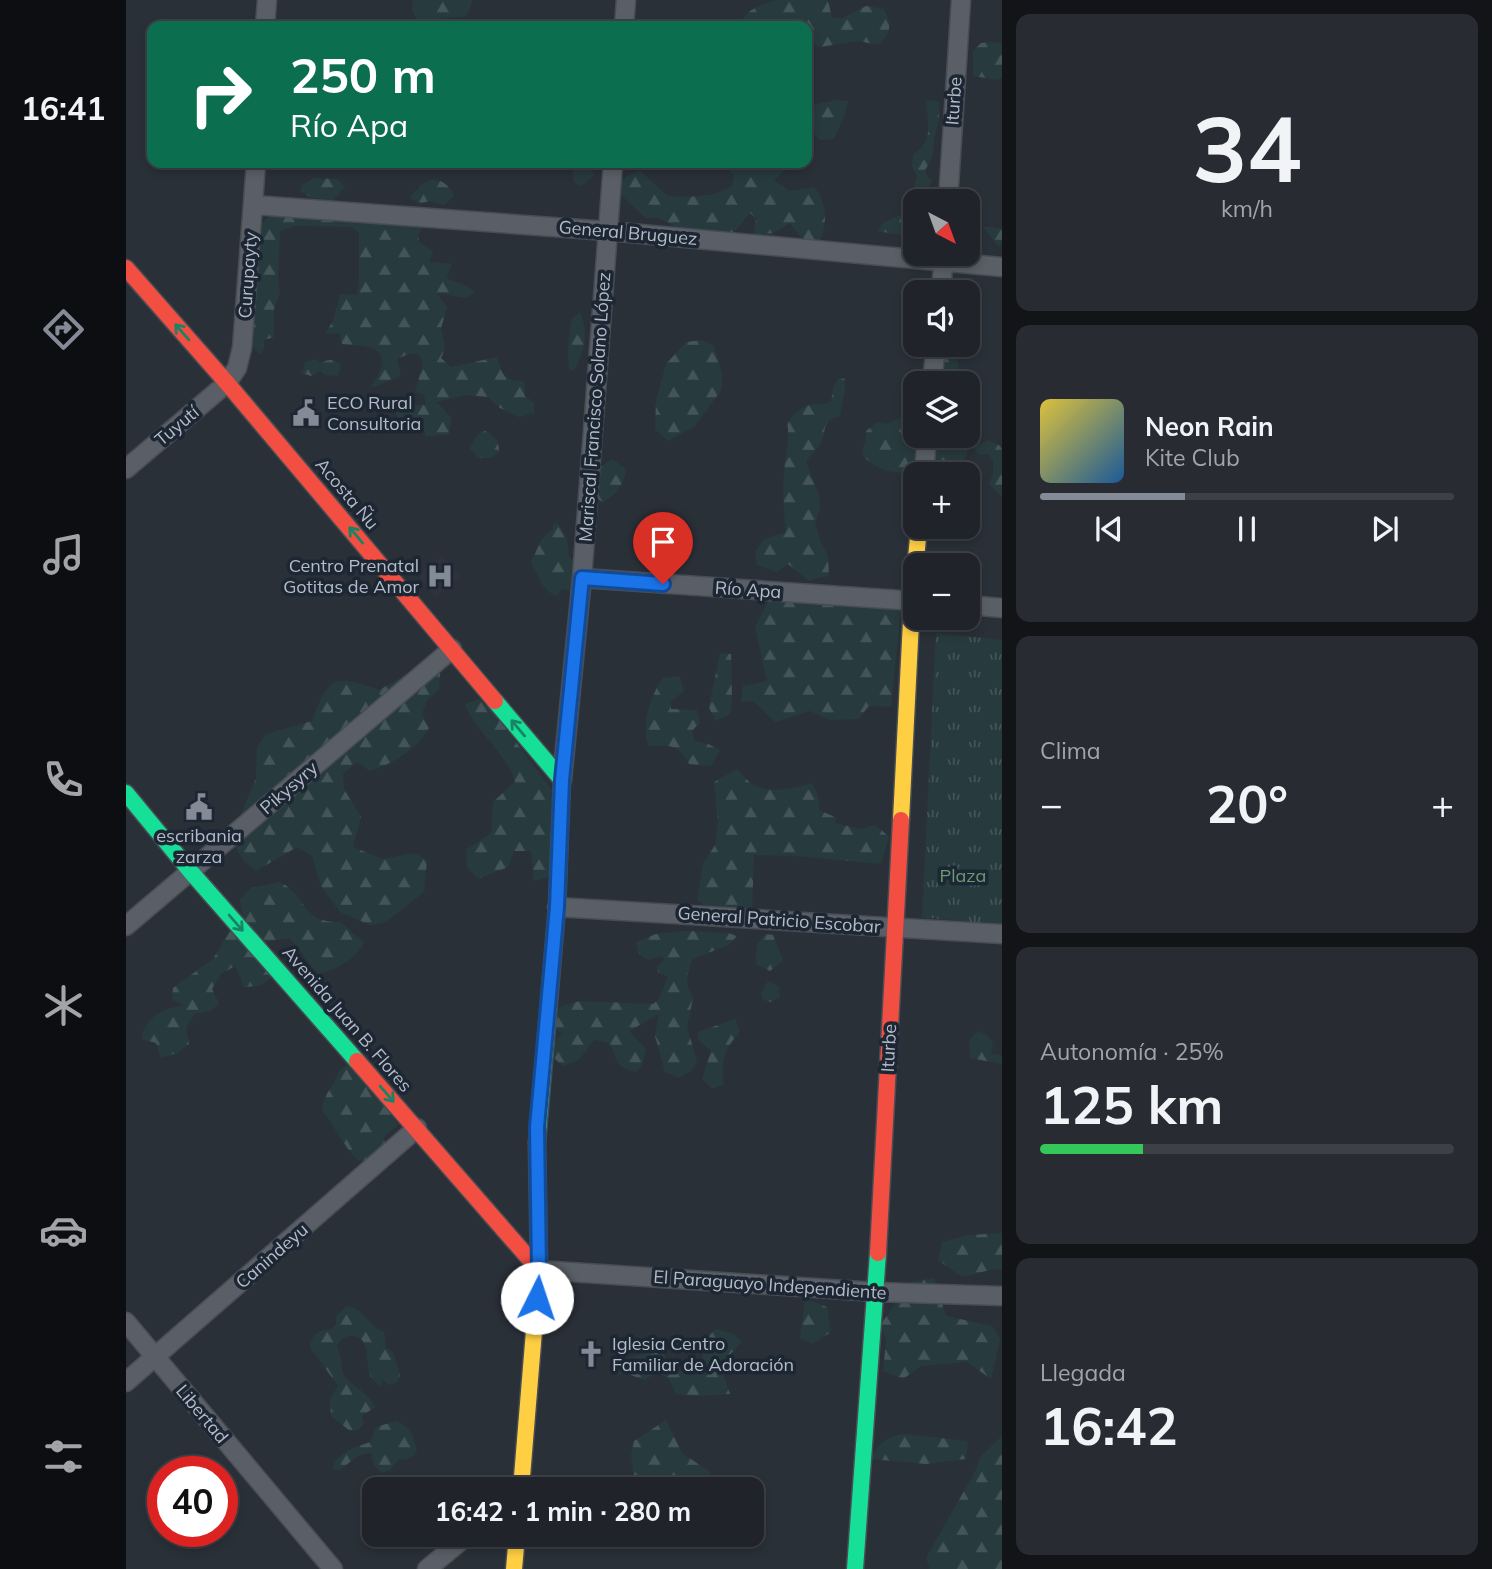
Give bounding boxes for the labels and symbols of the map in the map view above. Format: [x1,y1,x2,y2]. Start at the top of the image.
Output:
street label: Iturbe [940,76,967,126]
north arrow [903,189,980,266]
street label: General Bruguez [558,215,698,250]
street label: Curupayty [233,231,262,319]
street label: Mariscal Francisco Solano López [574,271,615,543]
one-way arrow [174,323,190,341]
place label: ECO Rural Consultoria [327,391,421,435]
public building icon: ECO Rural Consultoria [291,398,321,428]
street label: Tuyutí [150,399,205,451]
street label: Acosta Ñu [311,453,384,534]
pin [633,512,693,584]
one-way arrow [348,526,364,544]
place label: Centro Prenatal Gotitas de Amor [283,554,419,598]
hospital icon: Centro Prenatal Gotitas de Amor [425,561,455,591]
street label: Río Apa [714,576,782,603]
one-way arrow [510,719,526,737]
street label: Pikysyry [255,756,323,819]
public building icon: escribania zarza [184,792,214,822]
place label: escribania zarza [156,824,242,868]
park label: Plaza [940,864,986,887]
street label: General Patricio Escobar [677,901,882,938]
one-way arrow [228,914,244,932]
street label: Avenida Juan B. Flores [278,941,417,1097]
street label: Iturbe [876,1023,901,1073]
one-way arrow [379,1085,395,1103]
street label: Canindeyu [231,1218,313,1293]
position arrow [500,1261,574,1335]
street label: El Paraguayo Independiente [653,1265,887,1304]
place label: Iglesia Centro Familiar de Adoración [612,1332,794,1376]
church icon: Iglesia Centro Familiar de Adoración [576,1339,606,1369]
street label: Libertad [171,1380,234,1448]
speed limit sign: 40 [147,1456,238,1547]

